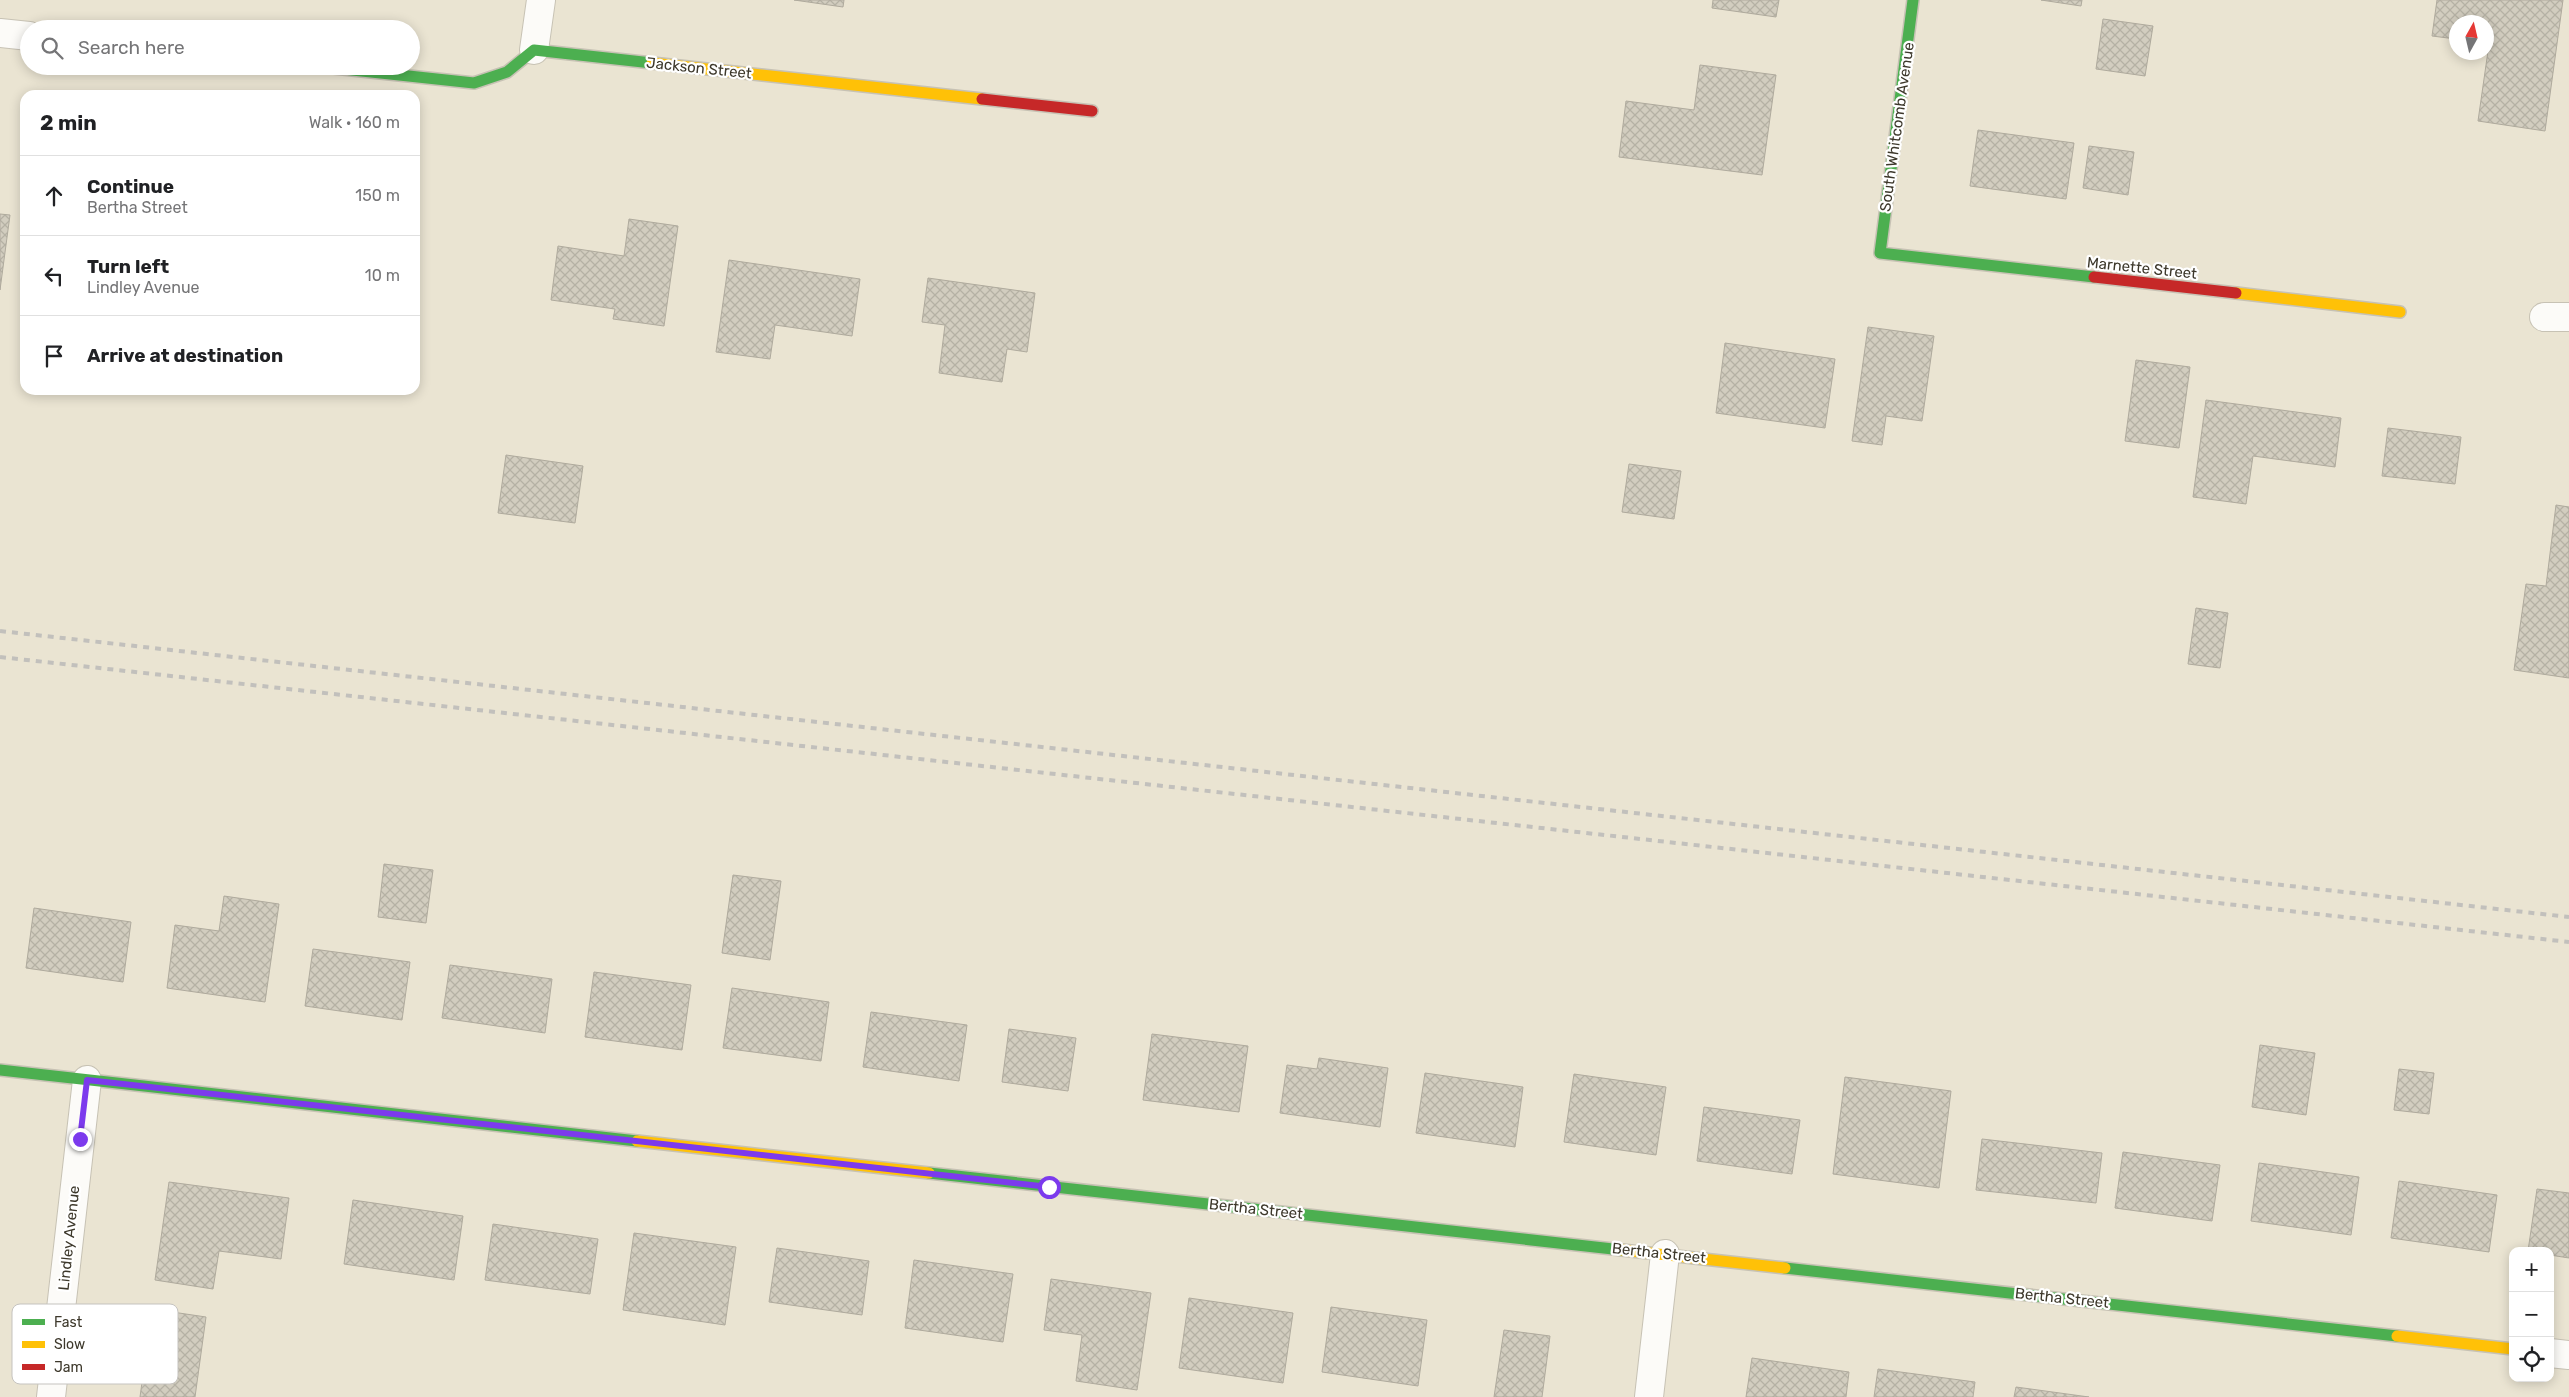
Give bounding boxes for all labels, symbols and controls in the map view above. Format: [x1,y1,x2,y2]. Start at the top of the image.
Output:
north arrow [2449,15,2494,60]
search box [20,20,420,75]
icon: search [38,34,66,62]
text: Search here [78,36,185,59]
street label: South Whitcomb Avenue [1876,41,1918,213]
street label: Jackson Street [645,54,753,83]
text: 2 min [40,110,97,135]
text: Walk · 160 m [309,113,400,132]
text: Continue [87,175,174,198]
icon: ahead [40,182,68,210]
text: 150 m [355,186,400,205]
text: Bertha Street [87,198,188,217]
street label: Marnette Street [2086,253,2198,283]
text: Turn left [87,255,169,278]
icon: left [40,262,68,290]
text: 10 m [365,266,400,285]
text: Lindley Avenue [87,278,200,297]
icon: arrive [40,342,68,370]
text: Arrive at destination [87,344,283,367]
route end [69,1128,92,1151]
route start [1038,1176,1061,1199]
street label: Lindley Avenue [55,1185,83,1291]
street label: Bertha Street [1208,1195,1304,1223]
street label: Bertha Street [1611,1239,1707,1267]
map controls [2509,1247,2554,1382]
button: + [2509,1247,2554,1292]
street label: Bertha Street [2014,1284,2110,1312]
button: − [2509,1292,2554,1337]
legend [12,1304,178,1384]
text: Fast [54,1314,83,1331]
text: Slow [54,1336,85,1353]
button: locate [2509,1337,2554,1382]
text: Jam [54,1359,83,1376]

